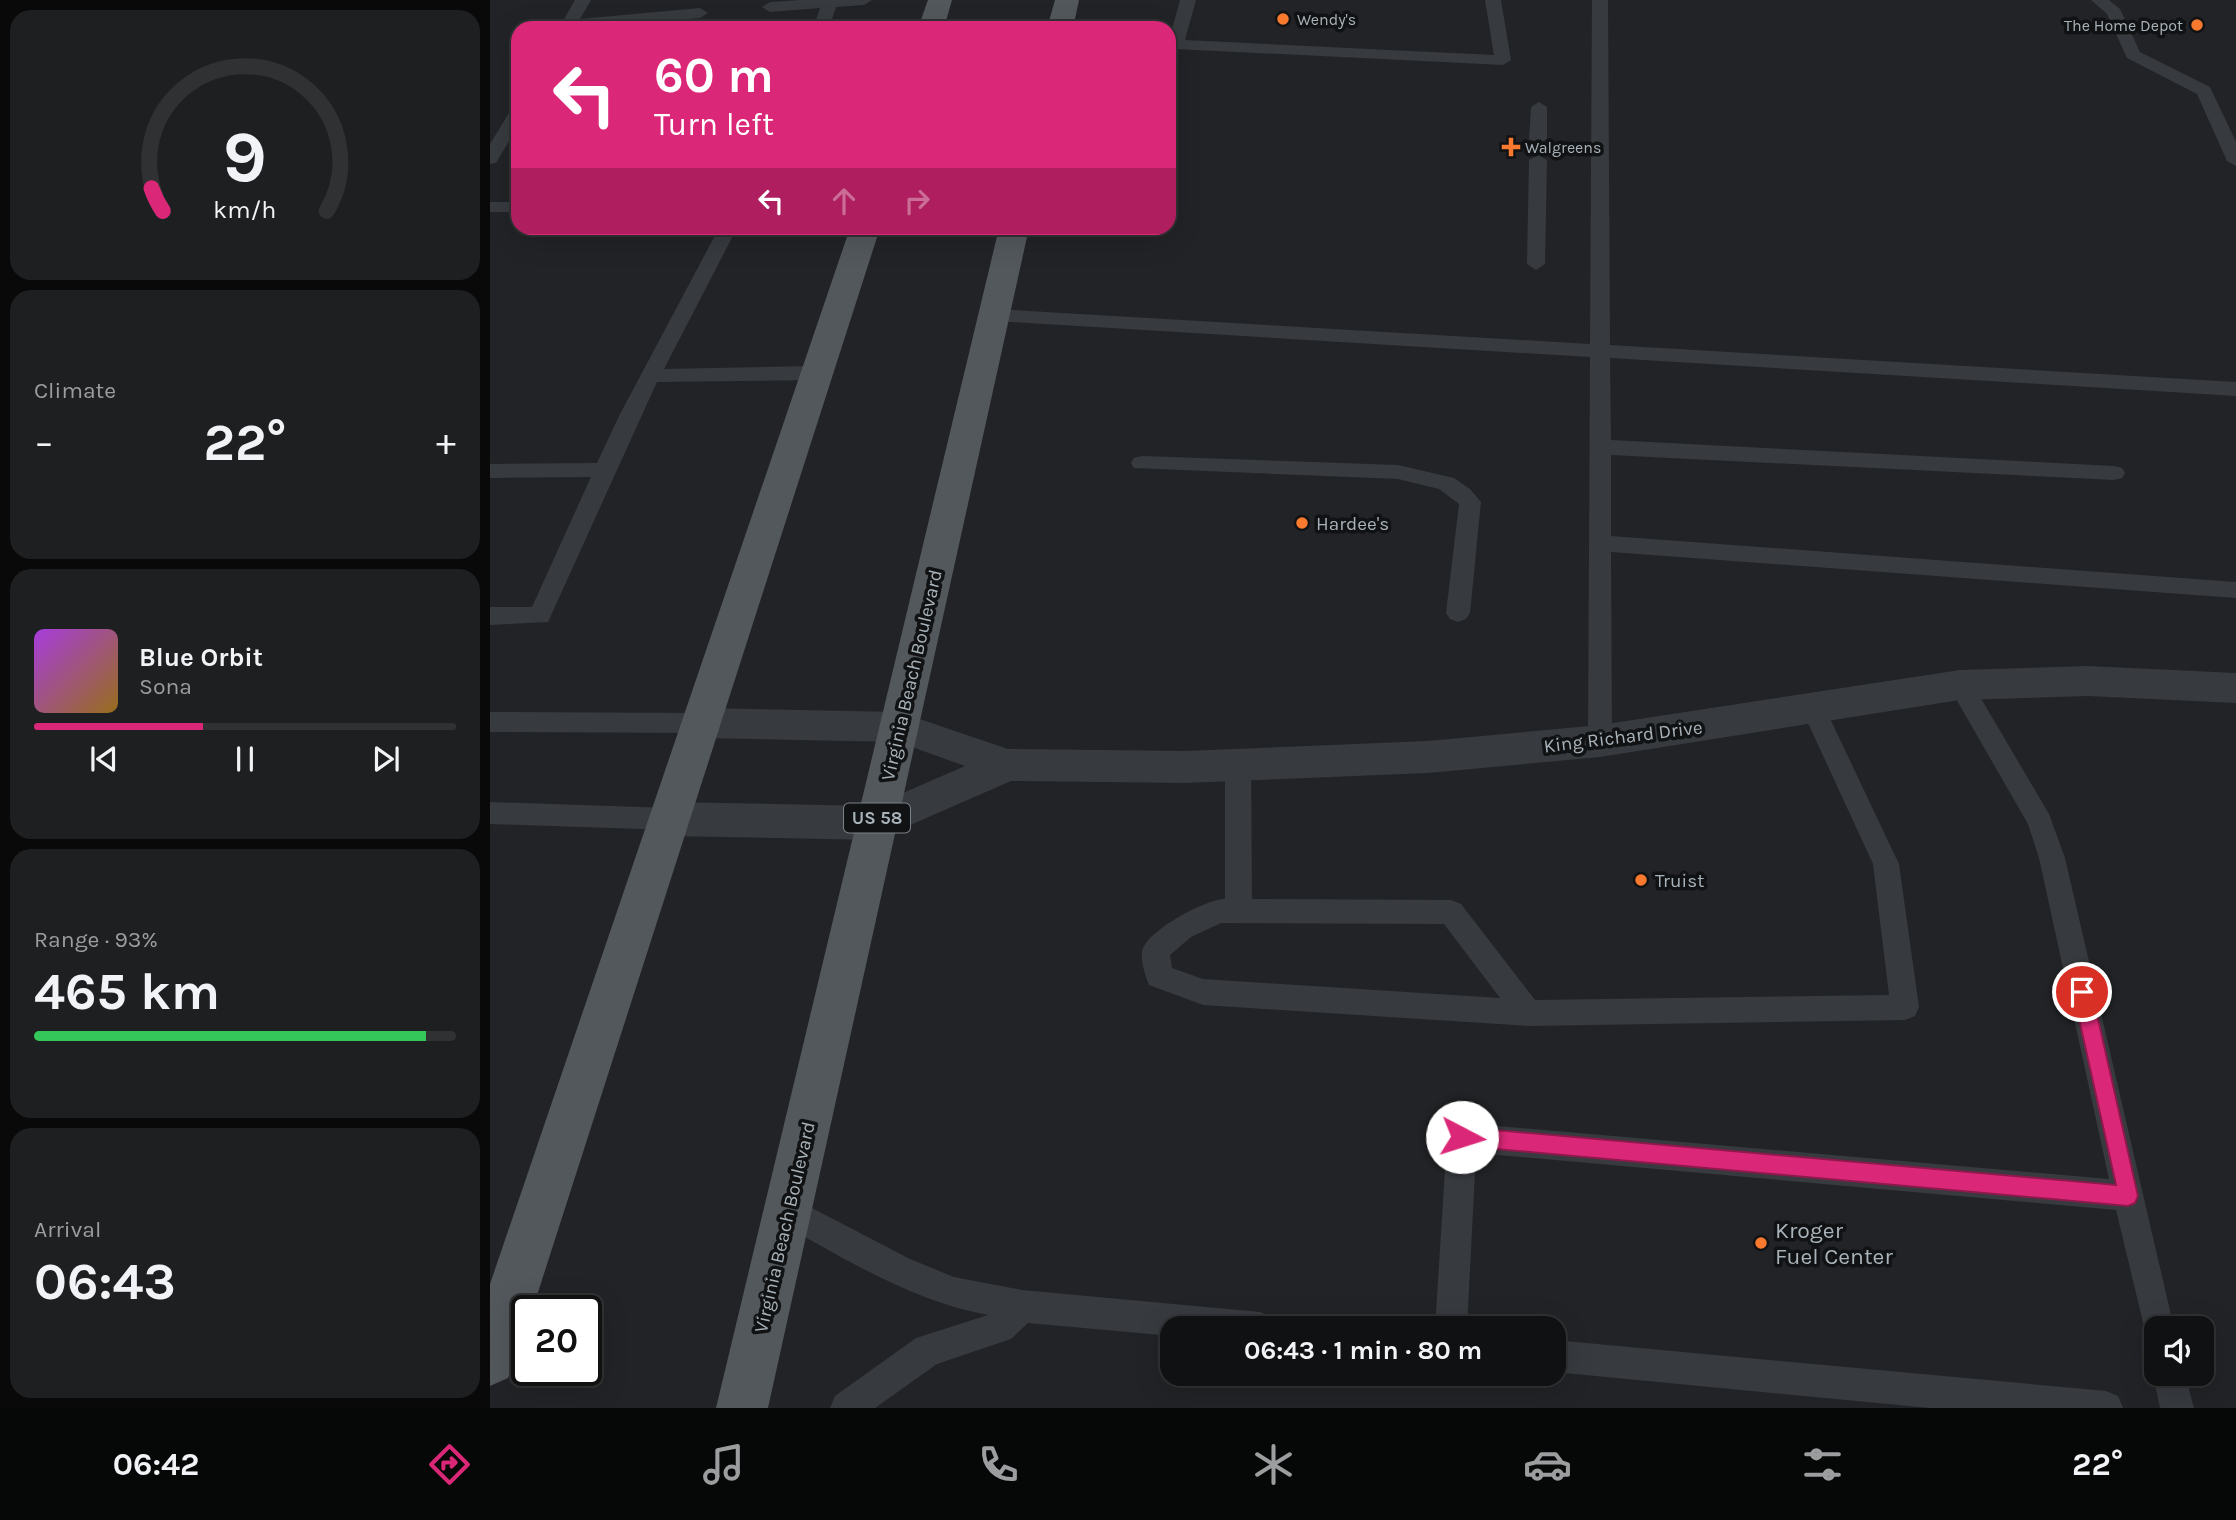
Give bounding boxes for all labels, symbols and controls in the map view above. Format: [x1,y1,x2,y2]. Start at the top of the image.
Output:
place label: Wendy's [1297,10,1356,29]
marker: Wendy's [1275,11,1291,27]
place label: The Home Depot [2064,16,2183,35]
marker: The Home Depot [2189,17,2205,33]
text: 60 m [654,47,774,104]
icon: left [539,49,630,140]
text: Turn left [654,106,774,143]
text: 9 [223,114,267,199]
place label: Walgreens [1525,138,1601,157]
marker: Walgreens [1503,139,1519,155]
icon: left [752,182,790,220]
icon: ahead [825,182,863,220]
icon: right [898,182,936,220]
text: km/h [213,195,277,224]
text: Climate [34,377,116,404]
text: 22° [203,412,287,473]
text: − [34,420,54,465]
text: + [436,420,456,465]
place label: Hardee's [1316,513,1389,535]
marker: Hardee's [1294,515,1310,531]
street label: Virginia Beach Boulevard [877,567,947,783]
text: Blue Orbit [139,642,263,673]
text: Sona [139,673,192,700]
street label: King Richard Drive [1542,716,1704,758]
icon: previous [85,740,123,778]
icon: pause [226,740,264,778]
icon: next [367,740,405,778]
road number: US 58 [844,804,910,832]
place label: Truist [1655,870,1704,892]
marker: Truist [1633,872,1649,888]
text: Range · 93% [34,926,158,953]
text: 465 km [34,961,220,1022]
pin [2052,962,2112,1022]
icon: arrive [2063,973,2101,1011]
position arrow [1425,1100,1499,1174]
street label: Virginia Beach Boulevard [750,1119,820,1335]
text: Arrival [34,1216,101,1243]
place label: Kroger Fuel Center [1775,1217,1893,1270]
marker: Kroger Fuel Center [1753,1235,1769,1251]
text: 06:43 [34,1251,176,1312]
speed limit sign: 20 [511,1295,602,1386]
map controls [2144,1316,2214,1386]
button: sound [2144,1316,2214,1386]
text: 06:43 · 1 min · 80 m [1244,1335,1482,1366]
icon: directions [425,1440,474,1489]
icon: music [699,1440,748,1489]
icon: phone [974,1440,1023,1489]
icon: climate [1249,1440,1298,1489]
icon: car [1523,1440,1572,1489]
icon: filters [1798,1440,1847,1489]
text: 06:42 [113,1446,199,1483]
text: 22° [2072,1446,2123,1483]

